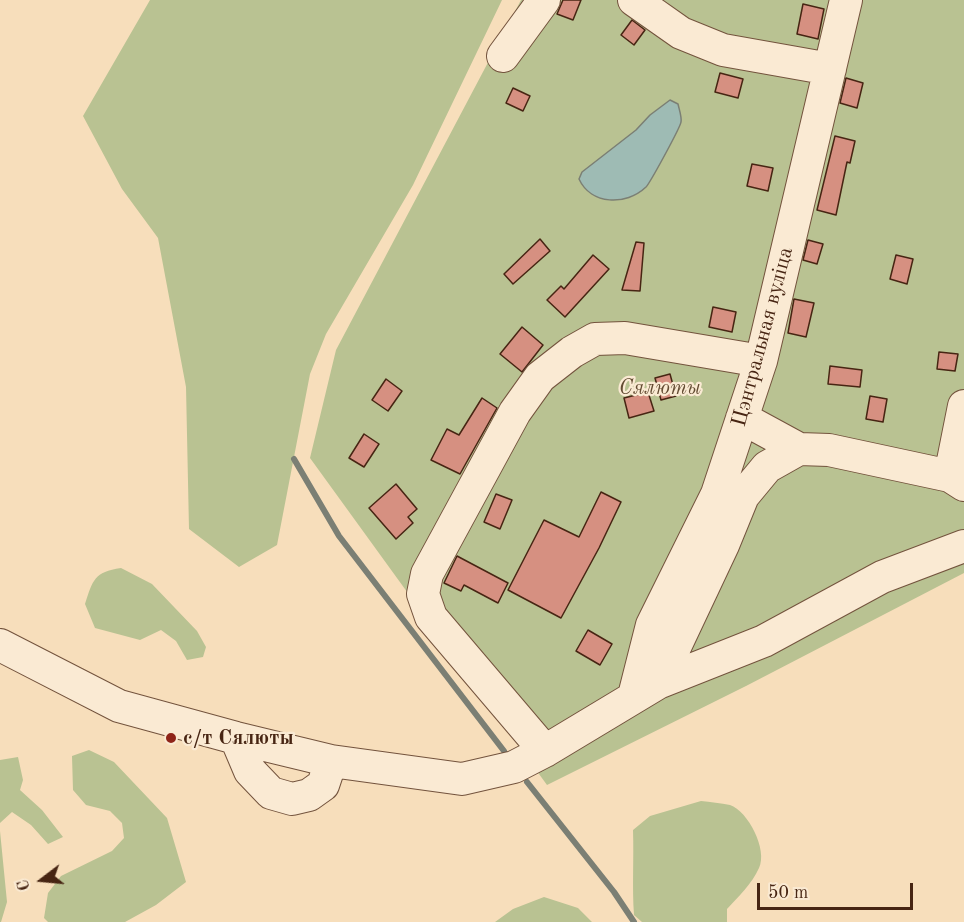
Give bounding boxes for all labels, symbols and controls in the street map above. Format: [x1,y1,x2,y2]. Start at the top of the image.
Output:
street label: Цэнтральная вуліца [727,244,799,430]
park label: Сялюты [619,375,701,401]
place label: с/т Сялюты [183,725,294,751]
marker: с/т Сялюты [164,731,178,745]
north arrow [12,850,72,910]
scale bar [760,871,916,909]
text: С [16,878,34,892]
text: 50 m [768,884,808,902]

